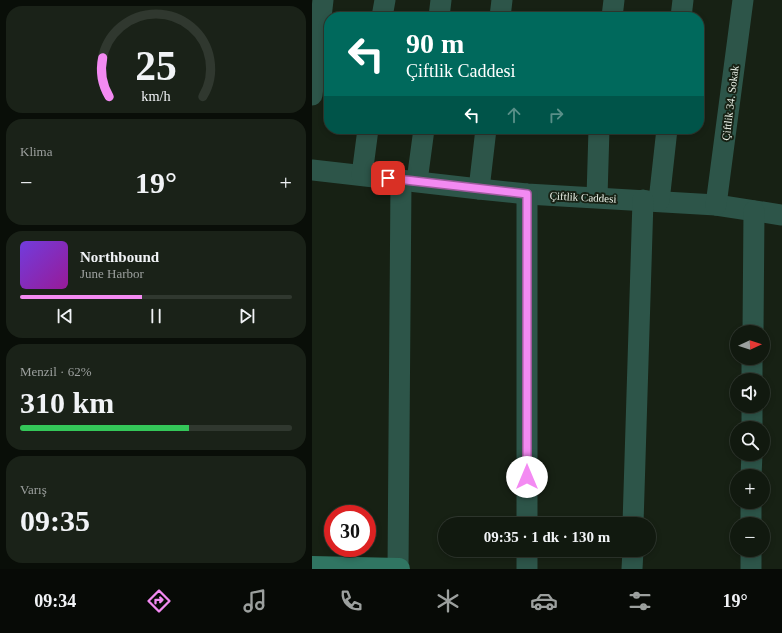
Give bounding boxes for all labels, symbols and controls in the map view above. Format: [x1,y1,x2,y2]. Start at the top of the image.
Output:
icon: left [340,28,392,80]
text: 90 m [406,28,464,59]
text: 25 [135,43,177,89]
text: Çiftlik Caddesi [406,61,516,81]
street label: Çiftlik 34. Sokak [719,64,741,141]
text: km/h [141,88,171,104]
icon: left [461,104,483,126]
icon: ahead [503,104,525,126]
icon: right [545,104,567,126]
text: Klima [20,144,53,159]
pin [371,161,405,195]
text: 19° [135,166,177,199]
icon: arrive [377,167,399,189]
text: − [20,170,32,195]
text: + [280,170,292,195]
street label: Çiftlik Caddesi [549,189,617,205]
text: Northbound [80,249,159,265]
text: June Harbor [80,266,144,281]
icon: previous [54,305,76,327]
icon: pause [145,305,167,327]
icon: next [236,305,258,327]
north arrow [730,325,770,365]
map controls [730,325,770,557]
text: Menzil · 62% [20,364,91,379]
button: sound [730,373,770,413]
text: 310 km [20,386,114,419]
button: search [730,421,770,461]
position arrow [506,456,548,498]
button: + [730,469,770,509]
text: Varış [20,482,47,497]
text: 09:35 [20,504,90,537]
speed limit sign: 30 [324,505,376,557]
button: − [730,517,770,557]
text: 09:35 · 1 dk · 130 m [484,529,610,545]
icon: directions [145,587,173,615]
icon: music [241,587,269,615]
icon: phone [337,587,365,615]
icon: climate [434,587,462,615]
icon: car [530,587,558,615]
icon: filters [626,587,654,615]
text: 09:34 [34,591,76,611]
text: 19° [723,591,748,611]

